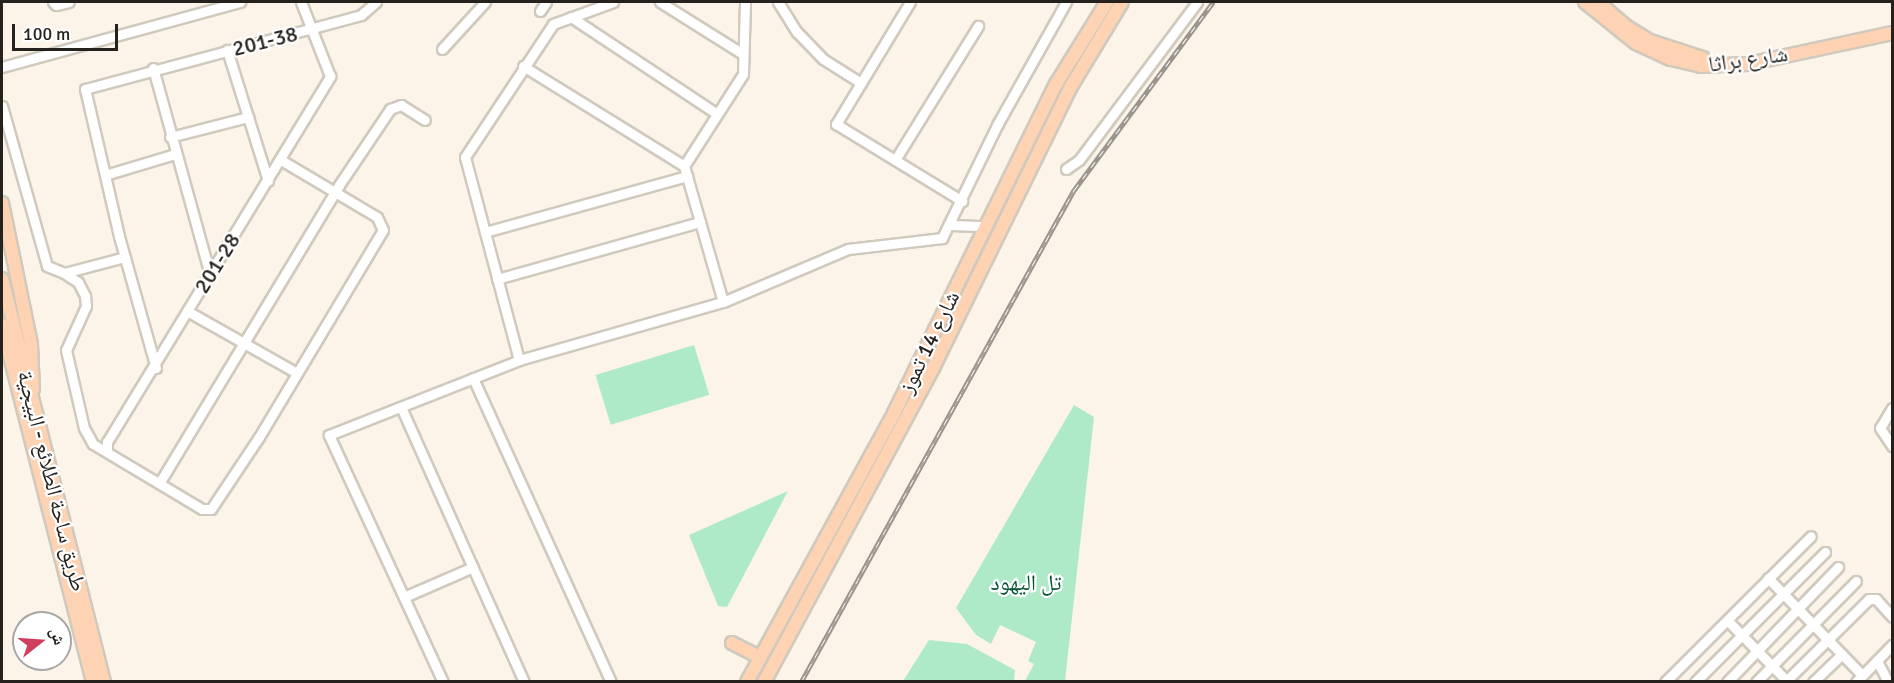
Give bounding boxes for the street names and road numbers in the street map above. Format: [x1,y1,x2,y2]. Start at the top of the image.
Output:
street label: 201-38 [230,20,300,62]
street label: شارع براثا [1707,40,1789,78]
street label: 201-28 [188,228,246,298]
street label: شارع 14 تموز [893,286,965,398]
street label: طريق ساحة الطلائع - البيجية [12,368,92,594]

